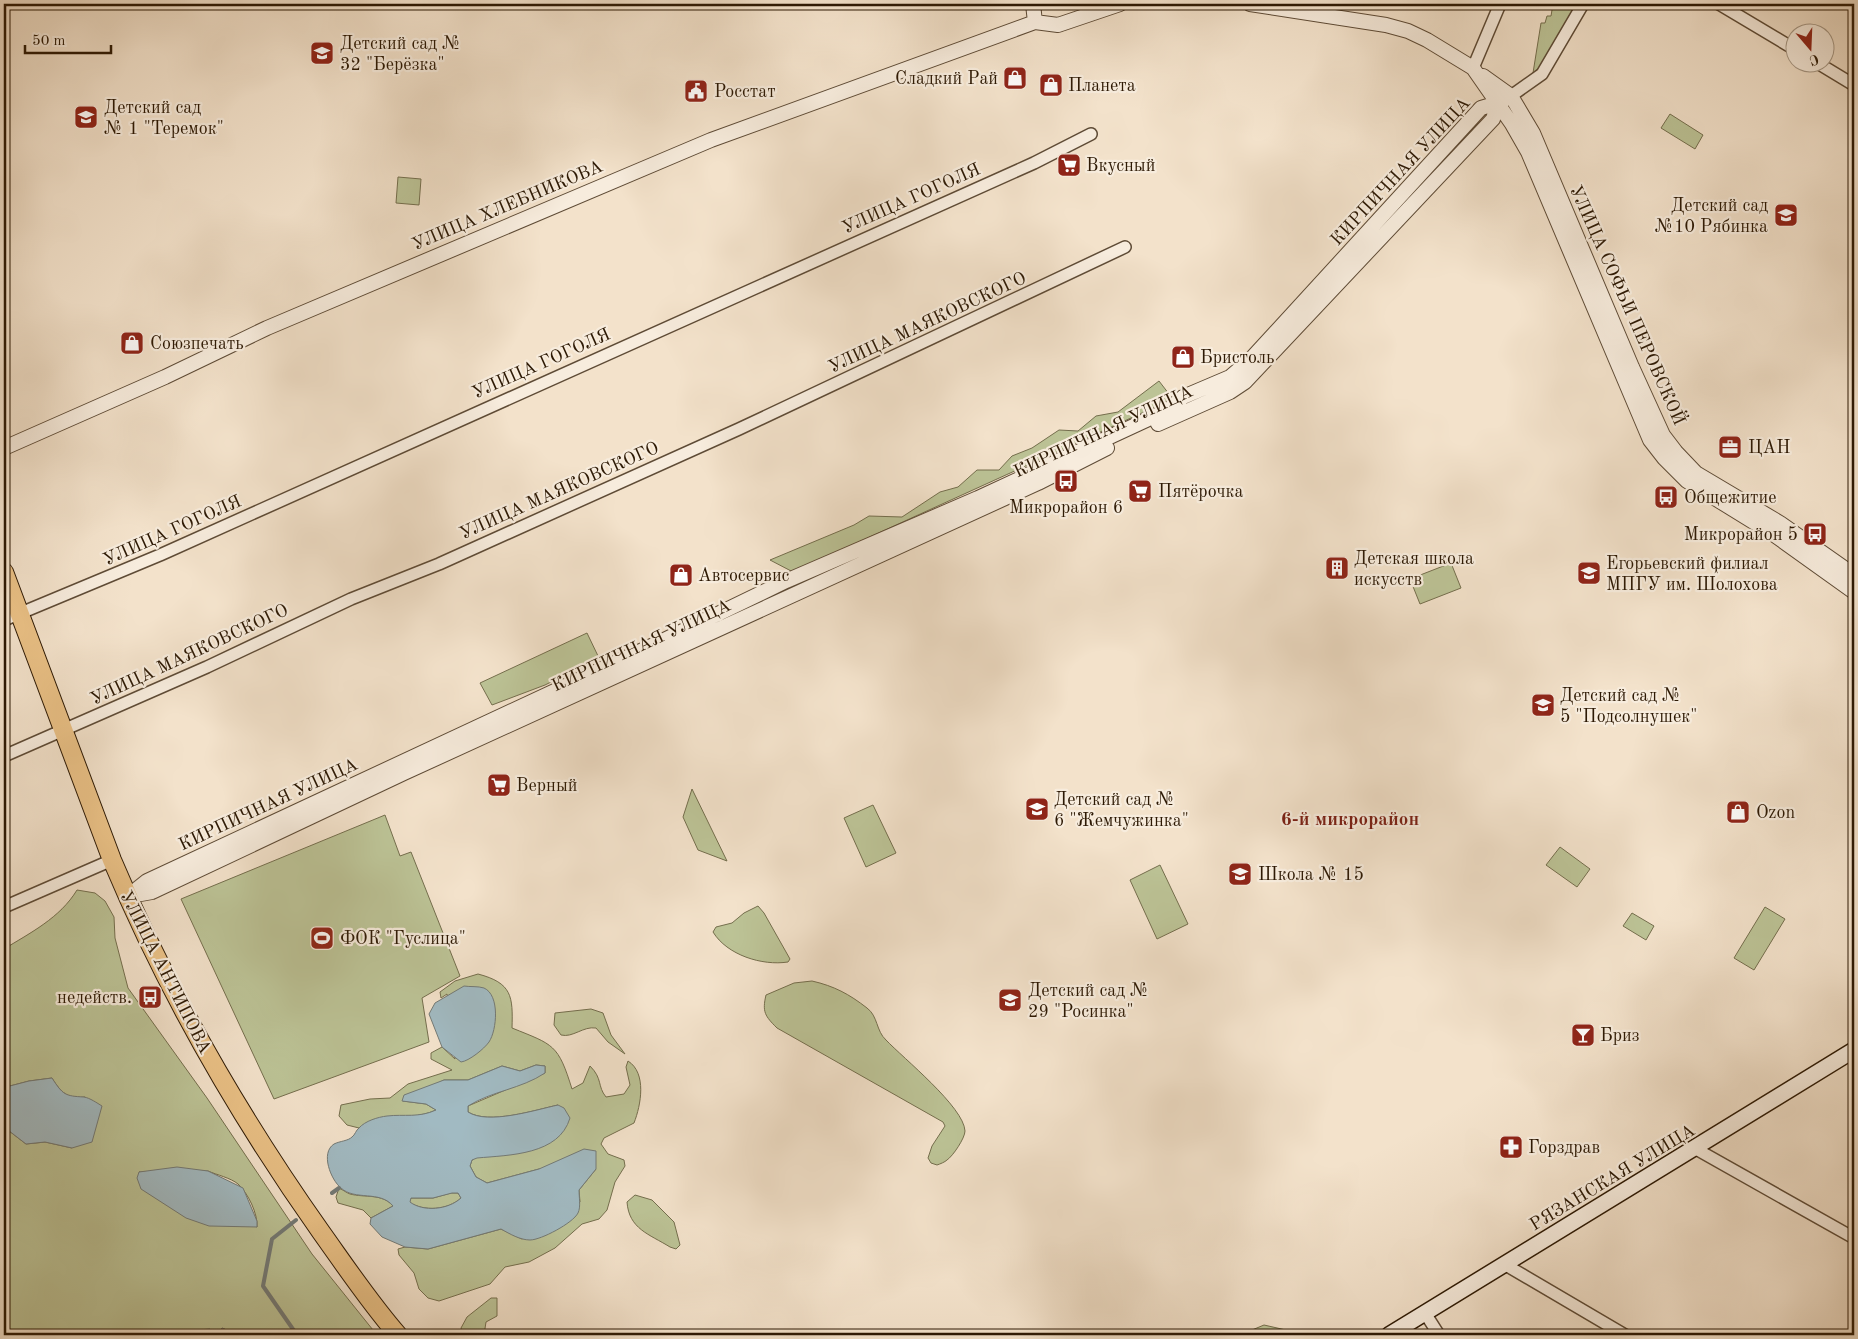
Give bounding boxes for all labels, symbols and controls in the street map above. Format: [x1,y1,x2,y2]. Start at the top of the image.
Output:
scale bar [25,22,111,54]
north arrow [1786,22,1836,72]
text: 50 m [32,34,66,49]
place label: Детский сад № 32 "Берёзка" [340,35,461,74]
school or university icon: Детский сад № 32 "Берёзка" [309,40,335,66]
text: С [1807,51,1821,67]
shop icon: Сладкий Рай [1002,65,1028,91]
place label: Сладкий Рай [895,70,998,88]
shop icon: Планета [1038,72,1064,98]
place label: Планета [1068,77,1136,95]
public building icon: Росстат [683,78,709,104]
place label: Росстат [714,83,776,101]
street label: КИРПИЧНАЯ УЛИЦА [1328,94,1474,249]
place label: Детский сад № 1 "Теремок" [104,99,224,138]
school or university icon: Детский сад № 1 "Теремок" [73,104,99,130]
supermarket icon: Вкусный [1056,152,1082,178]
street label: УЛИЦА ХЛЕБНИКОВА [409,157,606,254]
place label: Вкусный [1086,157,1155,175]
street label: УЛИЦА ГОГОЛЯ [840,160,983,237]
street label: УЛИЦА СОФЬИ ПЕРОВСКОЙ [1566,181,1692,428]
place label: Детский сад №10 Рябинка [1655,197,1768,236]
school or university icon: Детский сад №10 Рябинка [1773,202,1799,228]
street label: УЛИЦА МАЯКОВСКОГО [826,269,1029,377]
street label: УЛИЦА ГОГОЛЯ [470,325,613,402]
shop icon: Союзпечать [119,330,145,356]
place label: Союзпечать [150,335,244,353]
shop icon: Бристоль [1170,344,1196,370]
place label: Бристоль [1200,349,1274,367]
street label: КИРПИЧНАЯ УЛИЦА [1011,382,1196,481]
office icon: ЦАН [1717,434,1743,460]
street label: УЛИЦА МАЯКОВСКОГО [457,439,662,543]
place label: ЦАН [1748,439,1790,457]
bus stop icon: Микрорайон 6 [1053,468,1079,494]
supermarket icon: Пятёрочка [1127,478,1153,504]
place label: Пятёрочка [1158,483,1244,501]
bus stop icon: Общежитие [1653,484,1679,510]
place label: Общежитие [1684,489,1777,507]
street label: УЛИЦА ГОГОЛЯ [101,492,244,569]
place label: Микрорайон 6 [1009,499,1123,517]
bus stop icon: Микрорайон 5 [1802,521,1828,547]
place label: Микрорайон 5 [1684,526,1798,544]
place label: Детская школа искусств [1354,550,1474,589]
building icon: Детская школа искусств [1324,555,1350,581]
place label: Егорьевский филиал МПГУ им. Шолохова [1606,555,1778,594]
school or university icon: Егорьевский филиал МПГУ им. Шолохова [1576,560,1602,586]
shop icon: Автосервис [668,562,694,588]
place label: Автосервис [698,567,790,585]
street label: КИРПИЧНАЯ УЛИЦА [549,596,734,695]
street label: УЛИЦА МАЯКОВСКОГО [88,601,291,709]
place label: Детский сад № 5 "Подсолнушек" [1560,687,1697,726]
school or university icon: Детский сад № 5 "Подсолнушек" [1530,692,1556,718]
street label: КИРПИЧНАЯ УЛИЦА [176,755,361,854]
supermarket icon: Верный [486,772,512,798]
place label: Верный [516,777,577,795]
place label: Детский сад № 6 "Жемчужинка" [1054,791,1189,830]
school or university icon: Детский сад № 6 "Жемчужинка" [1024,796,1050,822]
shop icon: Ozon [1725,799,1751,825]
place label: Ozon [1756,804,1795,822]
district label: 6-й микрорайон [1281,811,1419,830]
school or university icon: Школа № 15 [1227,861,1253,887]
place label: Школа № 15 [1258,866,1364,884]
street label: УЛИЦА АНТИПОВА [116,888,214,1057]
sports icon: ФОК "Гуслица" [309,925,335,951]
place label: ФОК "Гуслица" [340,930,466,948]
place label: Детский сад № 29 "Росинка" [1028,982,1149,1021]
bus stop icon: недейств. [137,984,163,1010]
school or university icon: Детский сад № 29 "Росинка" [997,987,1023,1013]
place label: недейств. [57,989,132,1007]
bar icon: Бриз [1570,1022,1596,1048]
place label: Бриз [1600,1027,1640,1045]
street label: РЯЗАНСКАЯ УЛИЦА [1527,1121,1699,1234]
pharmacy icon: Горздрав [1498,1134,1524,1160]
place label: Горздрав [1528,1139,1600,1157]

